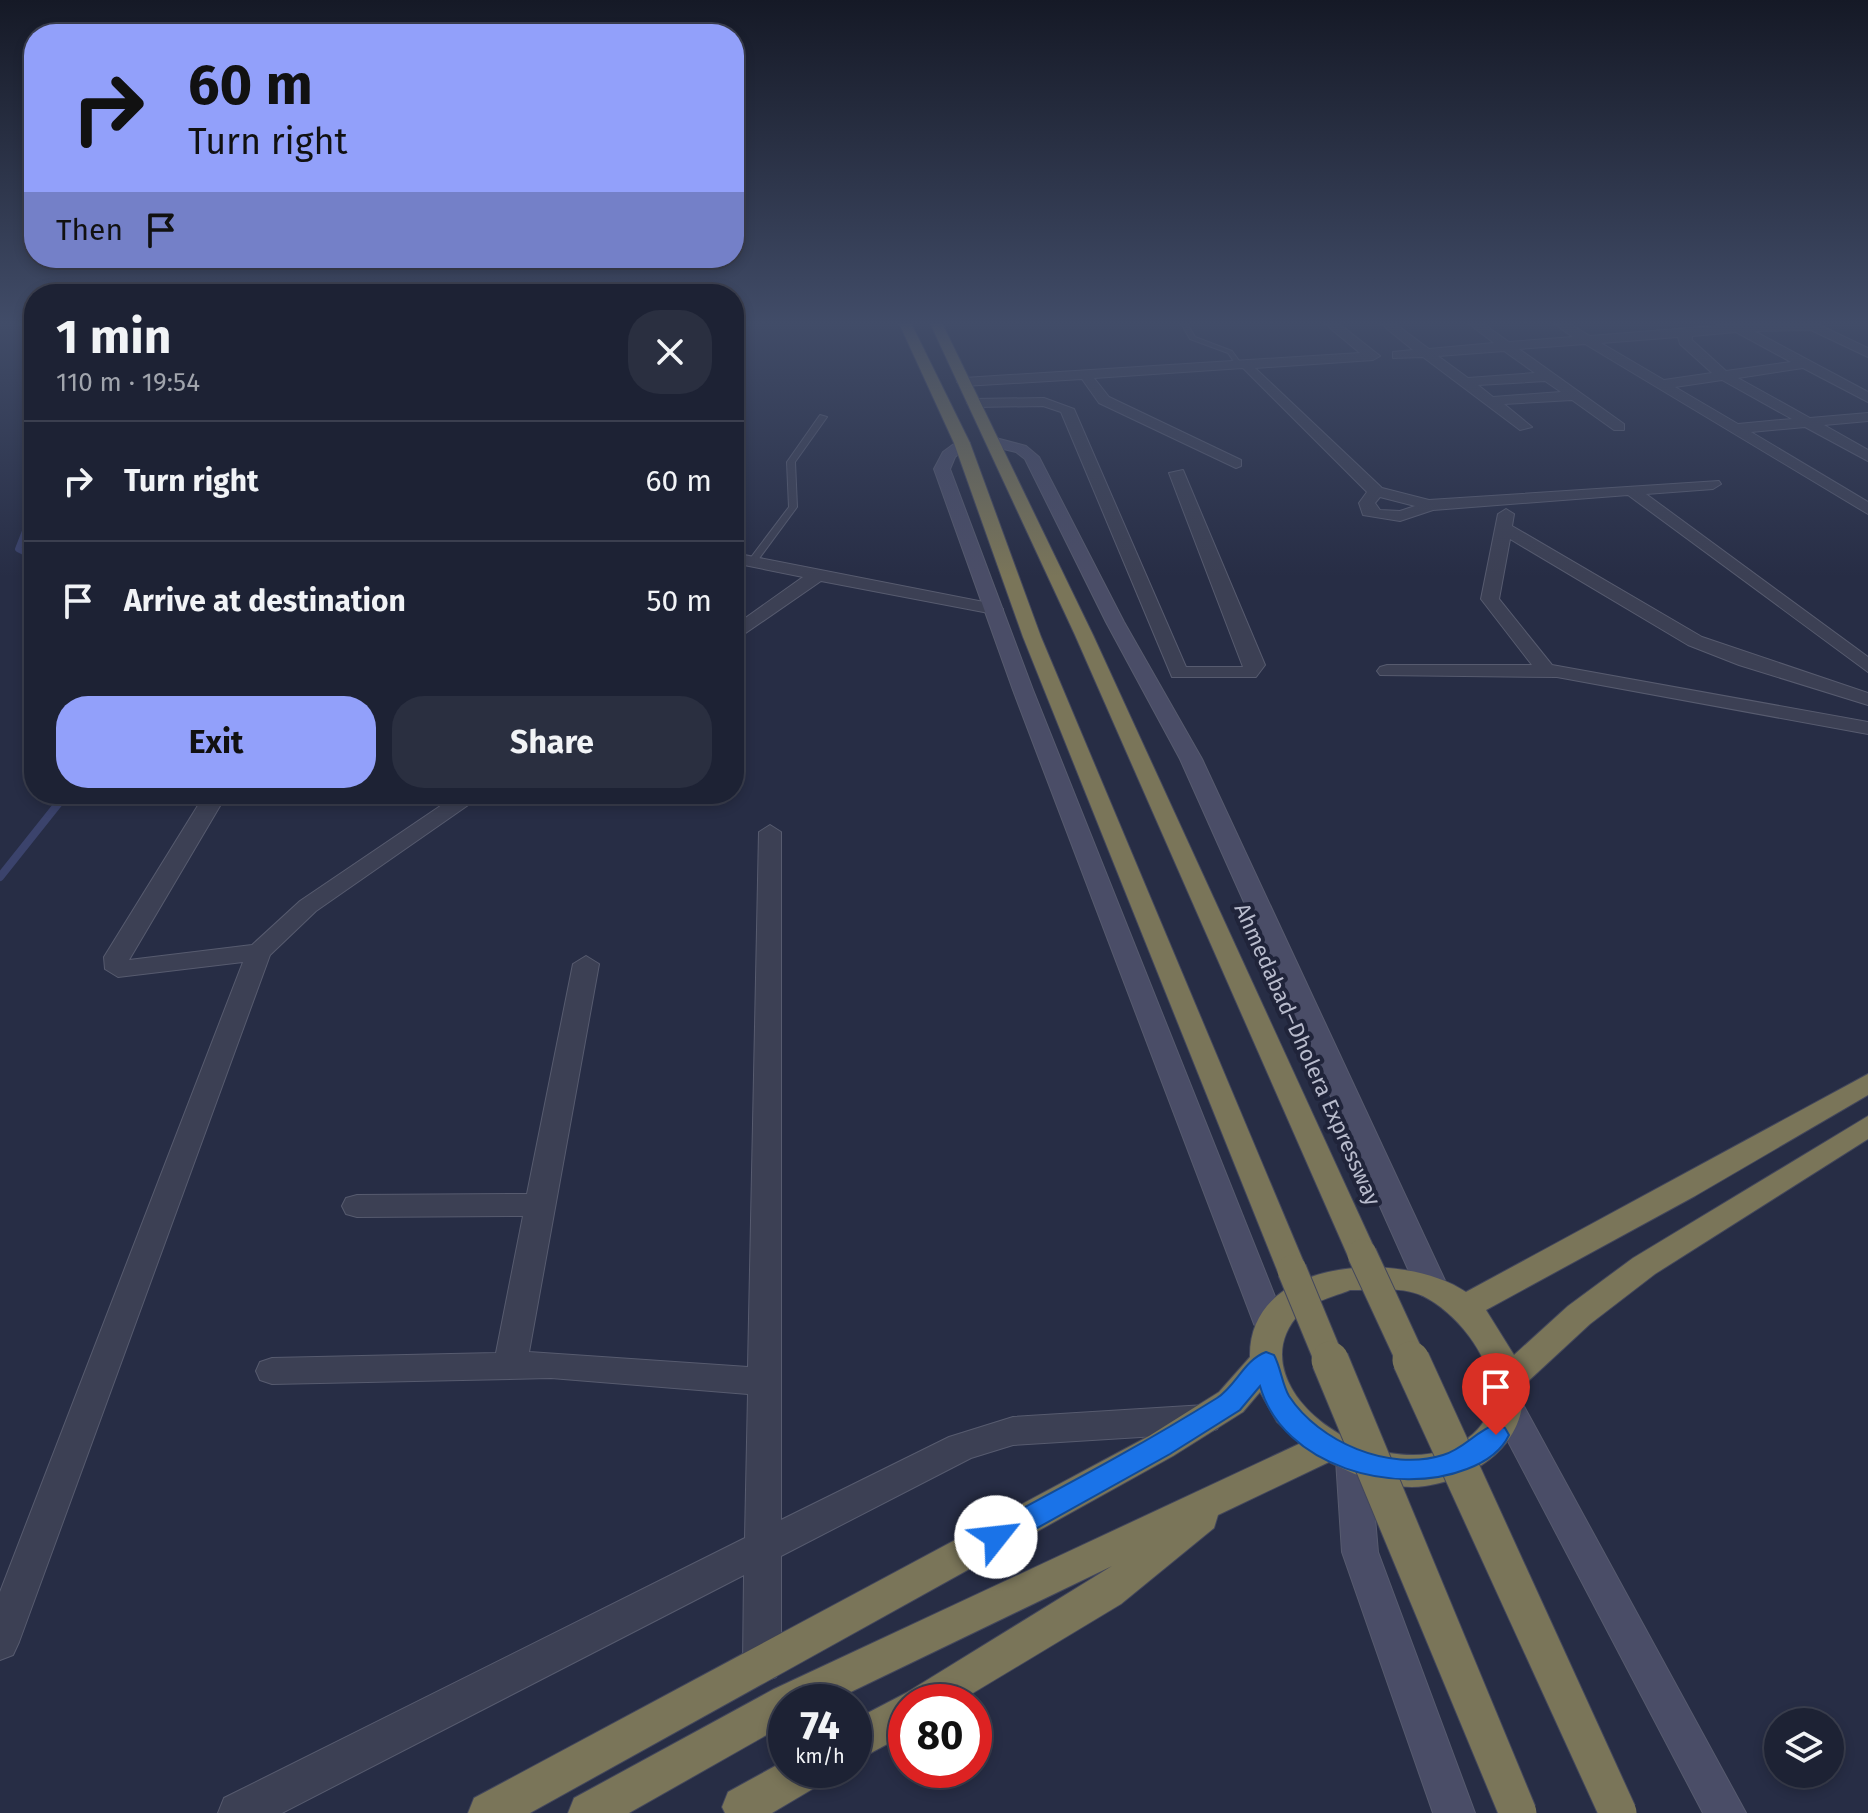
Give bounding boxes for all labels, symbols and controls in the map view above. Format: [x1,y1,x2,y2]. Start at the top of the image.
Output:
text: 60 m [188,52,313,119]
icon: right [56,56,160,160]
text: Turn right [188,120,348,164]
icon: arrive [139,208,183,252]
text: Then [56,212,123,248]
text: 1 min [56,308,171,366]
button: close [628,310,712,394]
text: 110 m · 19:54 [56,367,200,398]
icon: right [56,459,100,503]
text: Turn right [124,463,259,499]
text: 60 m [646,463,712,499]
icon: arrive [56,579,100,623]
text: Arrive at destination [124,583,406,619]
text: 50 m [647,583,712,619]
button: Exit [56,696,376,788]
button: Share [392,696,712,788]
street label: Ahmedabad–Dholera Expressway [1228,899,1387,1210]
pin [1462,1353,1530,1435]
icon: arrive [1474,1365,1518,1409]
position arrow [954,1495,1038,1579]
speed limit sign: 80 [888,1684,992,1788]
text: 74 [800,1702,840,1750]
map controls [1764,1708,1844,1788]
button: layers [1764,1708,1844,1788]
text: km/h [795,1744,845,1768]

